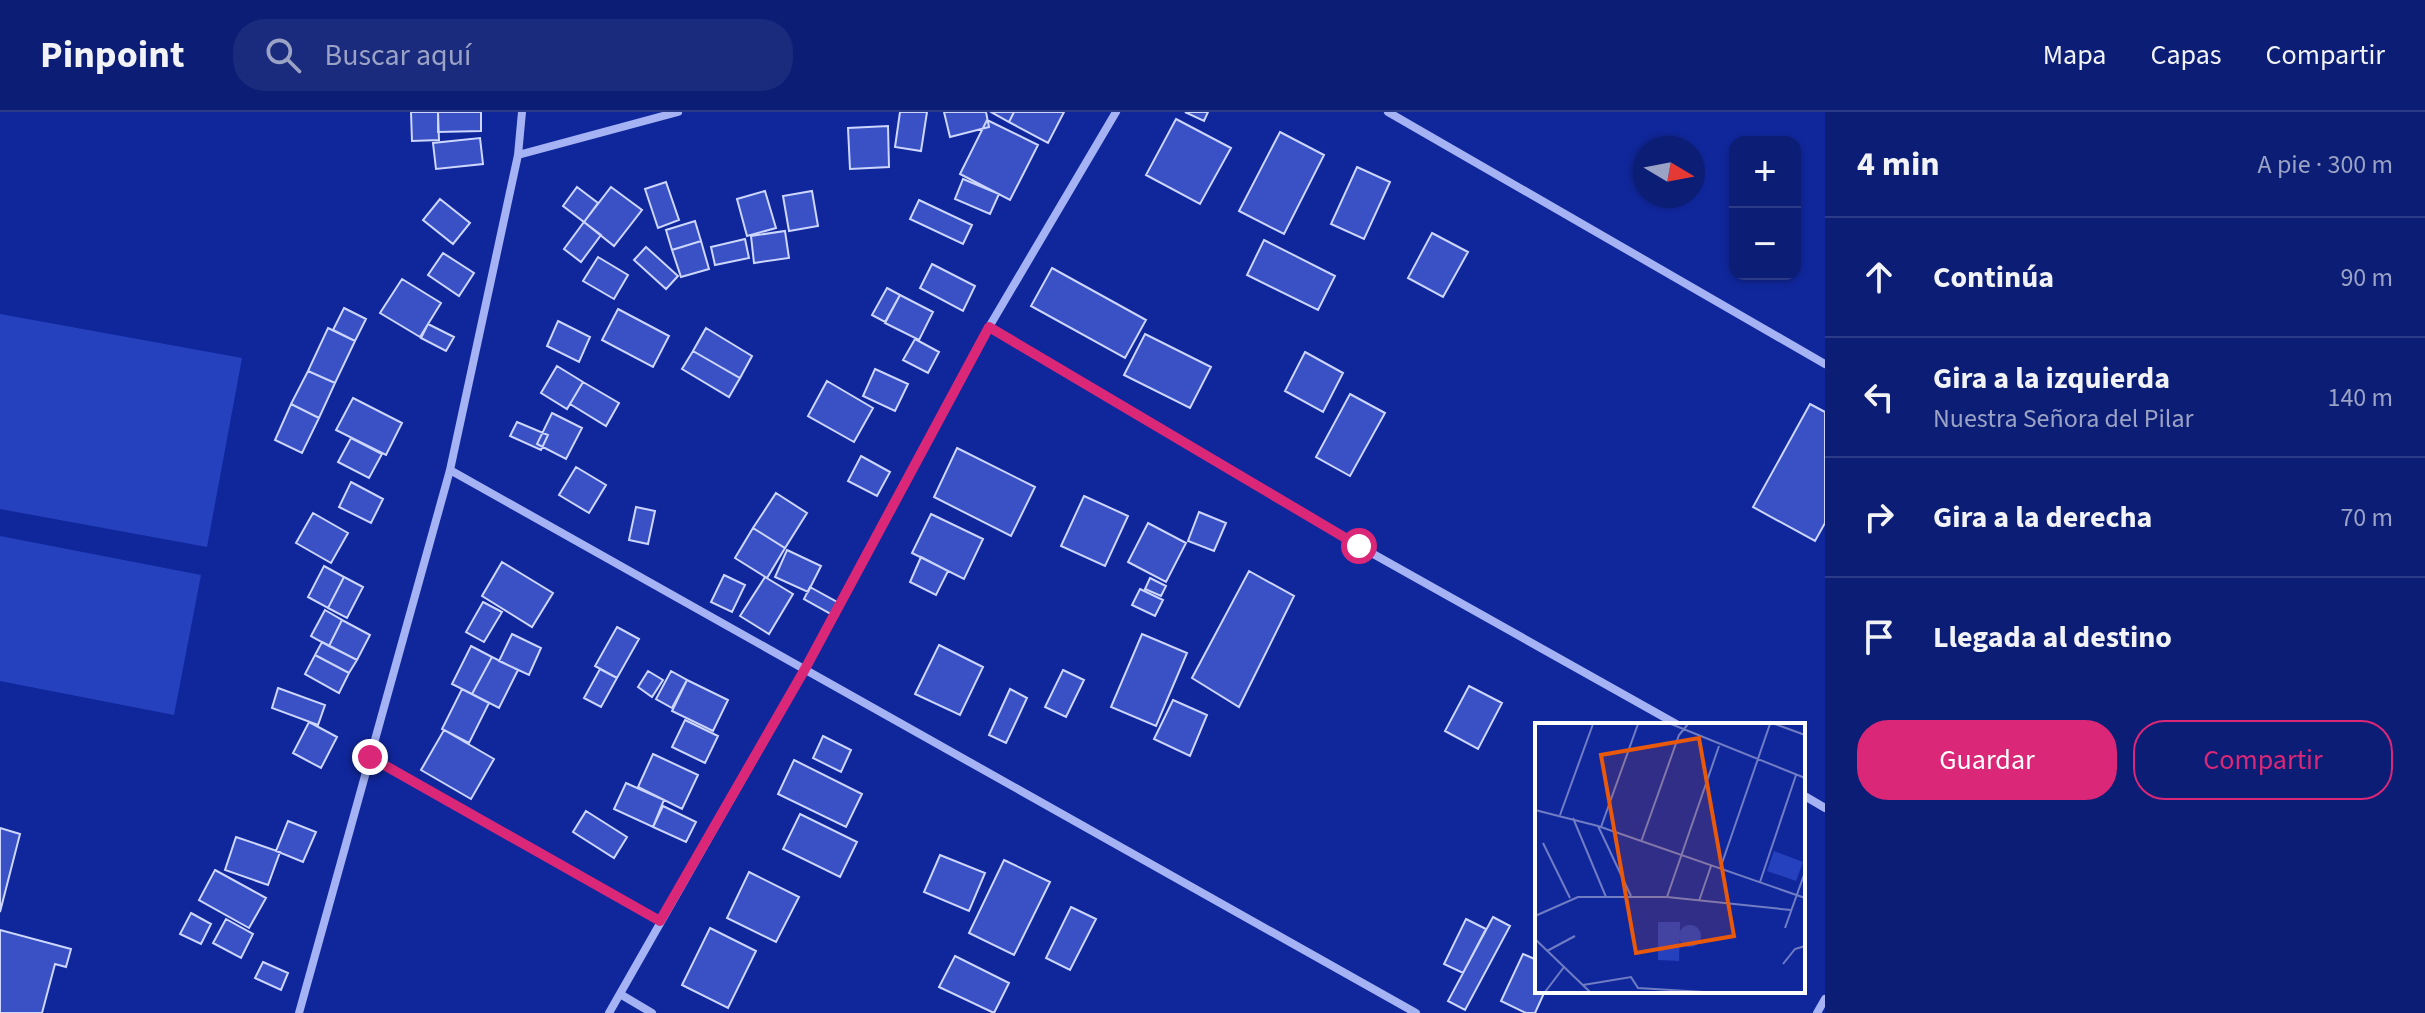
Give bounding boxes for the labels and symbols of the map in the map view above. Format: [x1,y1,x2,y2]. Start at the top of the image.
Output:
north arrow [1633,136,1705,208]
route start [1341,528,1377,564]
inset map [1535,723,1805,993]
route end [352,739,388,775]

